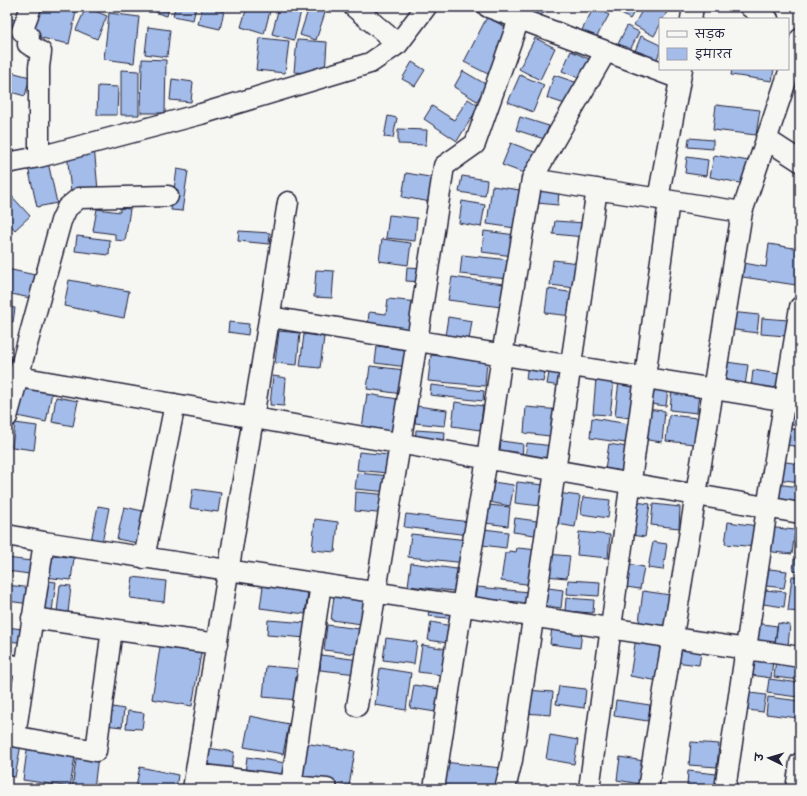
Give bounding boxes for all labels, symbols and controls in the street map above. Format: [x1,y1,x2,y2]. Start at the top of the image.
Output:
legend [659,18,789,70]
text: सड़क [694,26,726,42]
text: इमारत [695,46,733,62]
north arrow [749,738,789,778]
text: उ [752,751,766,762]

